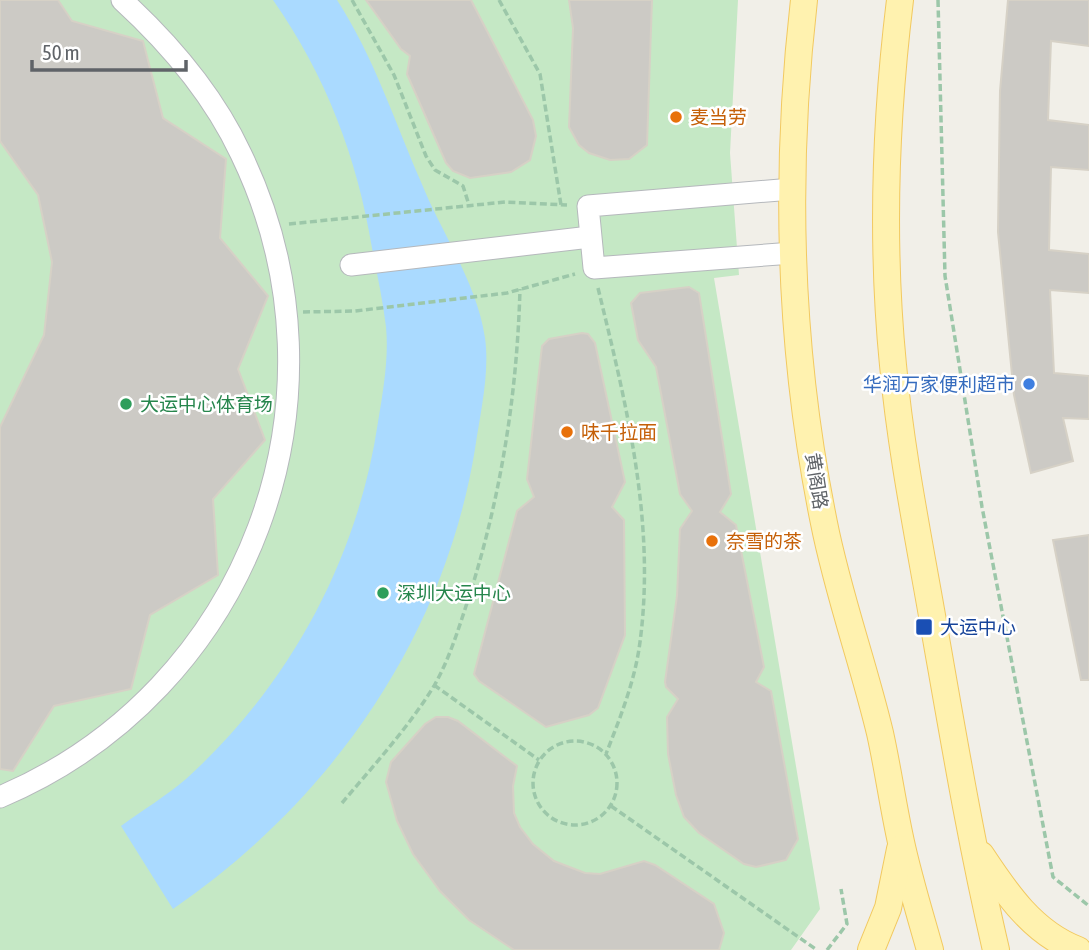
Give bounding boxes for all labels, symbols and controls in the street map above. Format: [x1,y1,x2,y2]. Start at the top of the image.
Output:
scale bar [32,28,186,72]
text: 50 m [42,40,80,64]
place label: 麦当劳 [690,106,747,128]
marker: 麦当劳 [668,109,684,125]
place label: 华润万家便利超市 [863,373,1015,395]
marker: 华润万家便利超市 [1021,376,1037,392]
place label: 大运中心体育场 [140,393,273,415]
marker: 大运中心体育场 [118,396,134,412]
place label: 味千拉面 [581,421,657,443]
marker: 味千拉面 [559,424,575,440]
street label: 黄阁路 [802,451,832,511]
place label: 奈雪的茶 [726,530,802,552]
marker: 奈雪的茶 [704,533,720,549]
place label: 深圳大运中心 [397,582,511,604]
marker: 深圳大运中心 [375,585,391,601]
place label: 大运中心 [940,616,1016,638]
marker: 大运中心 [914,617,934,637]

